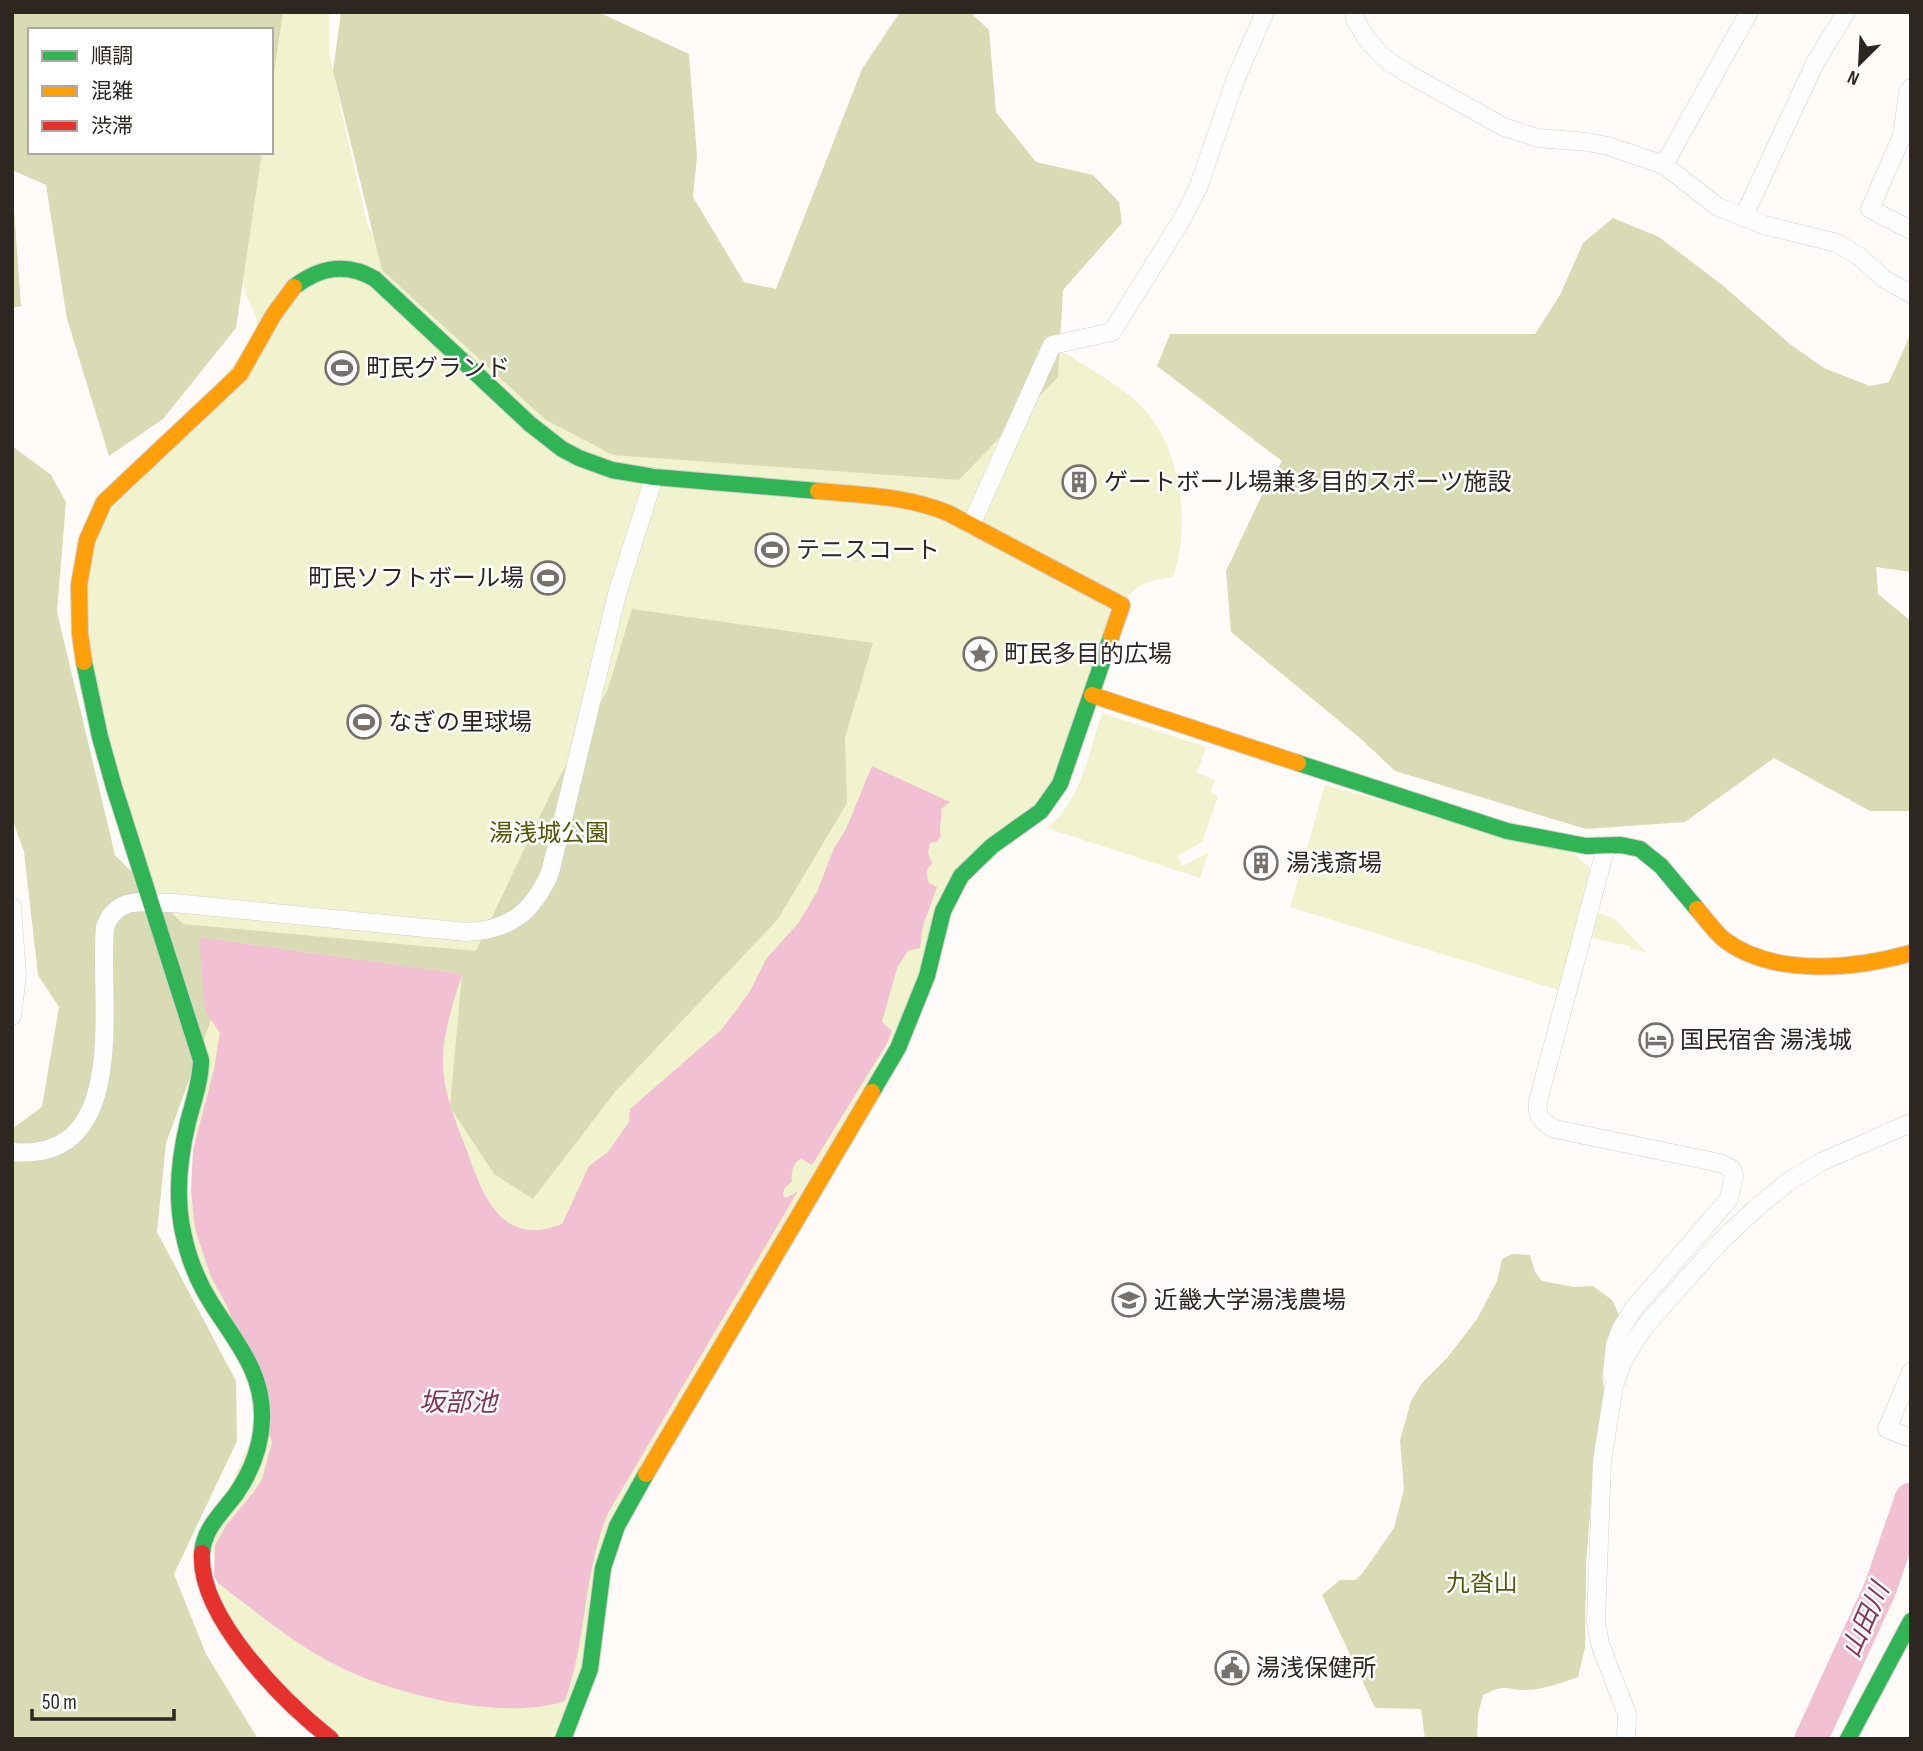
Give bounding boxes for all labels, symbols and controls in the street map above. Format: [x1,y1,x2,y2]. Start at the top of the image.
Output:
legend [28,28,273,154]
north arrow [1825,28,1895,98]
text: 順調 [91,44,133,69]
text: N [1844,65,1863,90]
text: 混雑 [91,79,133,104]
text: 渋滞 [91,114,133,139]
sports icon: 町民グランド [323,349,361,387]
place label: 町民グランド [366,354,510,383]
building icon: ゲートボール場兼多目的スポーツ施設 [1060,463,1098,501]
place label: ゲートボール場兼多目的スポーツ施設 [1104,468,1512,497]
sports icon: テニスコート [753,531,791,569]
place label: テニスコート [796,536,940,565]
sports icon: 町民ソフトボール場 [529,559,567,597]
place label: 町民ソフトボール場 [308,564,524,593]
place icon: 町民多目的広場 [961,635,999,673]
place label: 町民多目的広場 [1004,640,1172,669]
sports icon: なぎの里球場 [345,703,383,741]
place label: なぎの里球場 [388,708,532,737]
park label: 湯浅城公園 [489,819,609,848]
building icon: 湯浅斎場 [1242,844,1280,882]
place label: 湯浅斎場 [1286,849,1382,878]
hotel icon: 国民宿舎 湯浅城 [1637,1021,1675,1059]
place label: 国民宿舎 湯浅城 [1680,1026,1852,1055]
school or university icon: 近畿大学湯浅農場 [1110,1281,1148,1319]
place label: 近畿大学湯浅農場 [1154,1286,1346,1315]
water label: 坂部池 [419,1388,500,1419]
park label: 九沓山 [1446,1569,1518,1598]
water label: 山田川 [1836,1576,1898,1663]
public building icon: 湯浅保健所 [1213,1649,1251,1687]
place label: 湯浅保健所 [1256,1654,1376,1683]
scale bar [32,1678,173,1722]
text: 50 m [42,1690,77,1715]

